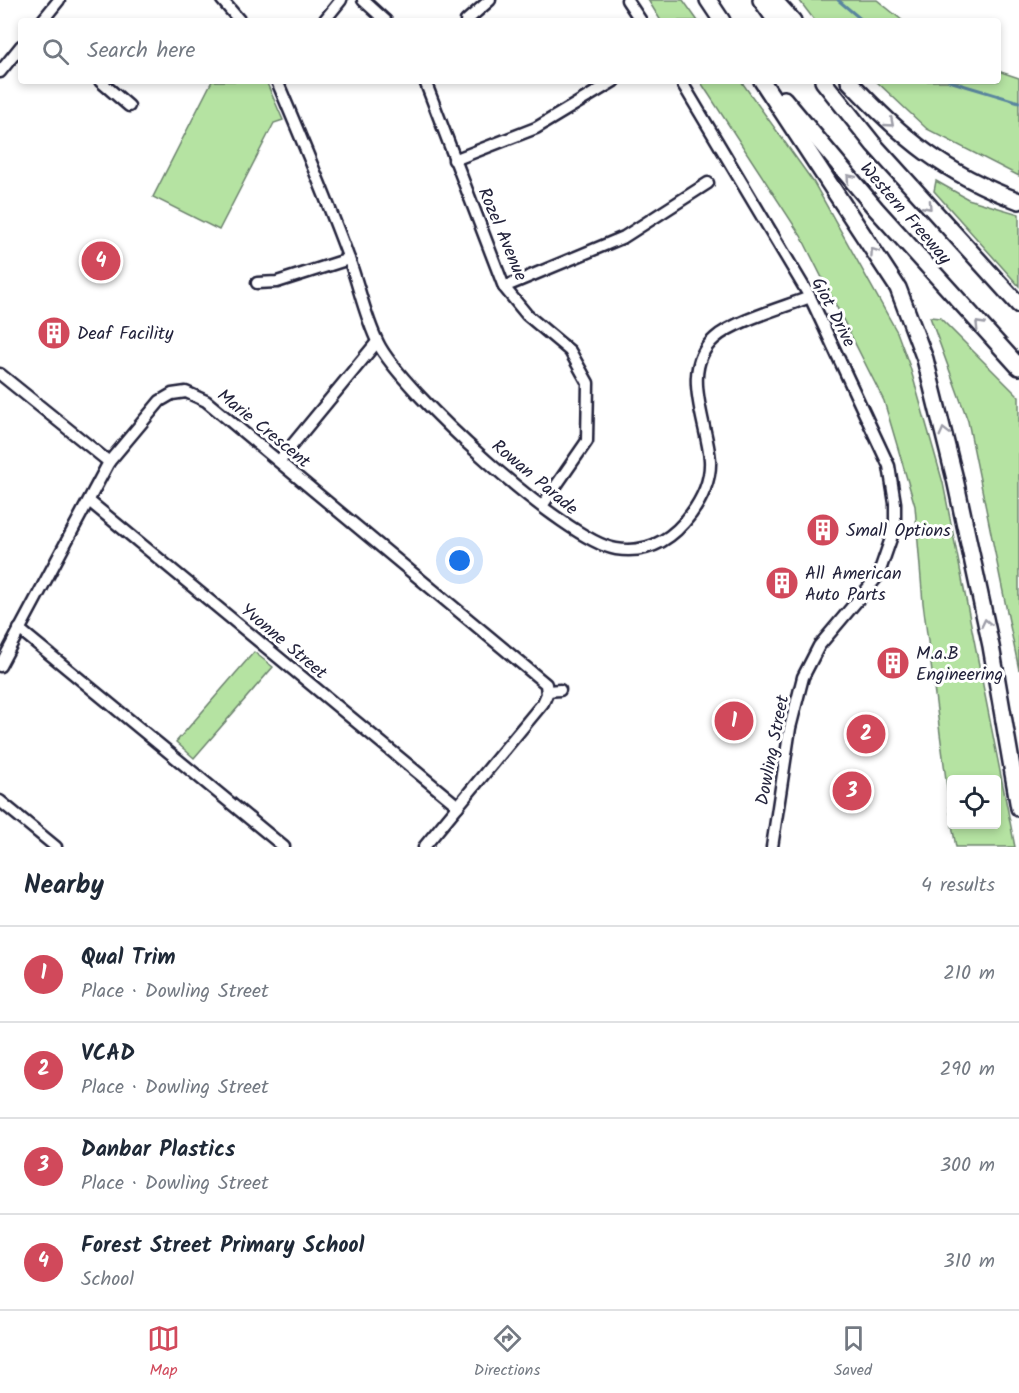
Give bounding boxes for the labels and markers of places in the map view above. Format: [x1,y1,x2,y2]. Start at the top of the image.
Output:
pin: 4 [82,238,120,284]
building icon: Deaf Facility [36,315,72,351]
place label: Deaf Facility [77,320,174,349]
building icon: Small Options [805,512,841,548]
place label: Small Options [846,517,951,546]
place label: All American Auto Parts [805,560,902,610]
building icon: All American Auto Parts [764,565,800,601]
place label: M.a.B Engineering [916,640,1003,690]
building icon: M.a.B Engineering [875,645,911,681]
pin: 1 [714,698,754,744]
pin: 2 [846,712,886,756]
pin: 3 [832,768,872,814]

